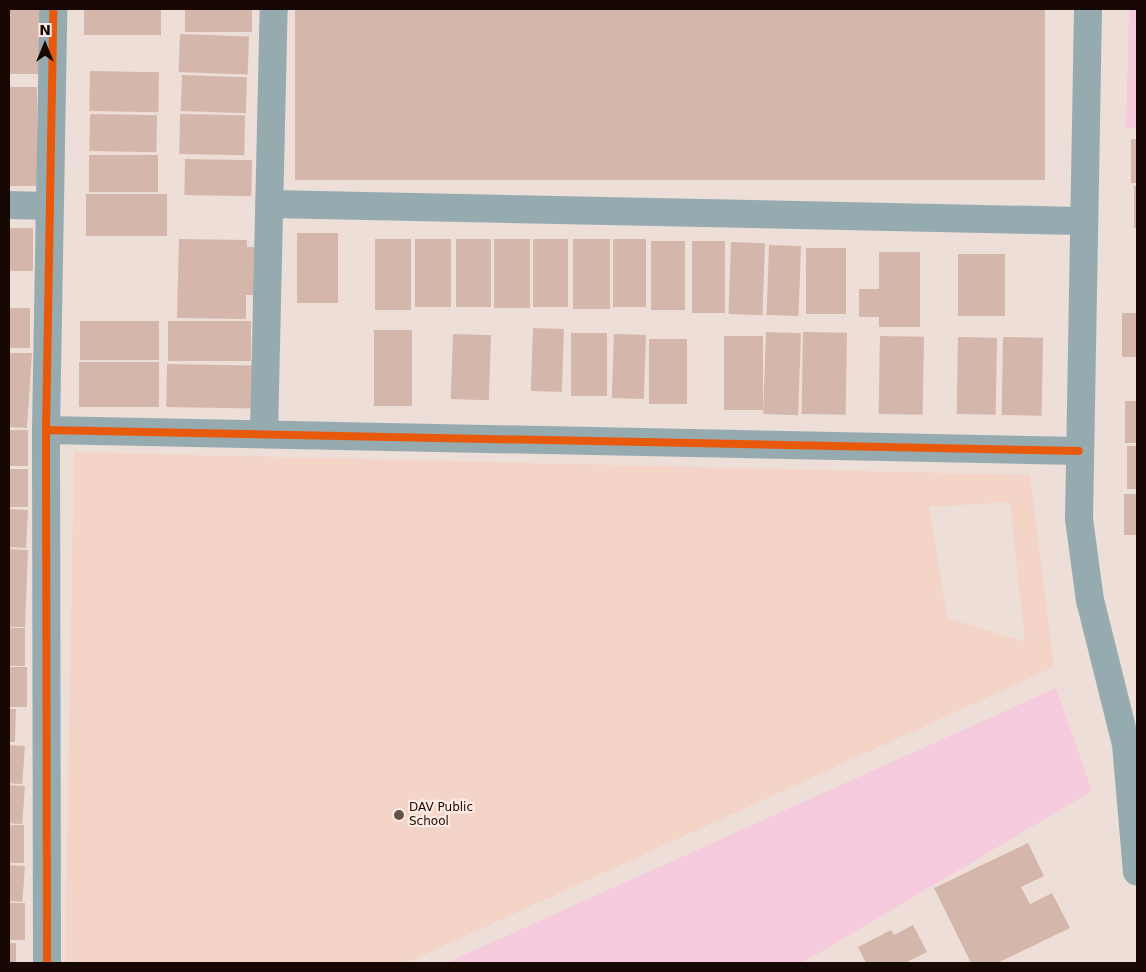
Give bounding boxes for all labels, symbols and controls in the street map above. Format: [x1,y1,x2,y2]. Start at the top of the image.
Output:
north arrow [20,20,70,70]
text: N [39,22,51,38]
place label: DAV Public School [409,801,473,829]
marker: DAV Public School [393,809,405,821]

